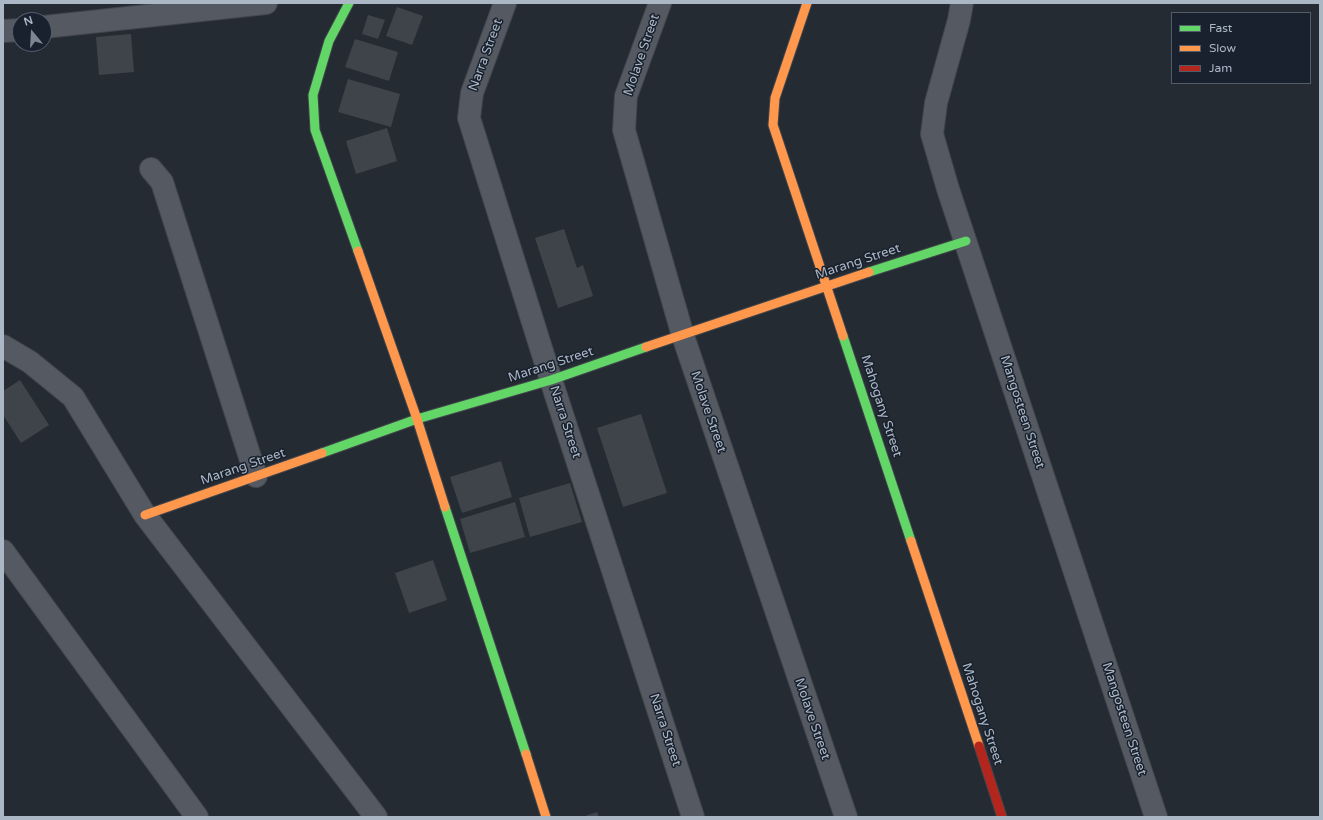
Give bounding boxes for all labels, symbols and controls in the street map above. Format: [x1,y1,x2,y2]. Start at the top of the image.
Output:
north arrow [12,12,52,52]
street label: Molave Street [621,12,663,98]
legend [1171,12,1311,84]
text: N [22,14,35,29]
street label: Narra Street [466,17,506,93]
text: Fast [1209,21,1232,35]
text: Slow [1209,41,1236,55]
text: Jam [1209,61,1232,75]
street label: Marang Street [813,241,903,283]
street label: Marang Street [506,344,596,386]
street label: Mahogany Street [857,353,905,459]
street label: Mangosteen Street [996,353,1048,471]
street label: Molave Street [687,369,729,455]
street label: Narra Street [546,384,584,460]
street label: Marang Street [198,445,288,489]
street label: Mangosteen Street [1098,660,1150,778]
street label: Mahogany Street [958,661,1006,767]
street label: Molave Street [791,676,833,762]
street label: Narra Street [646,692,684,768]

